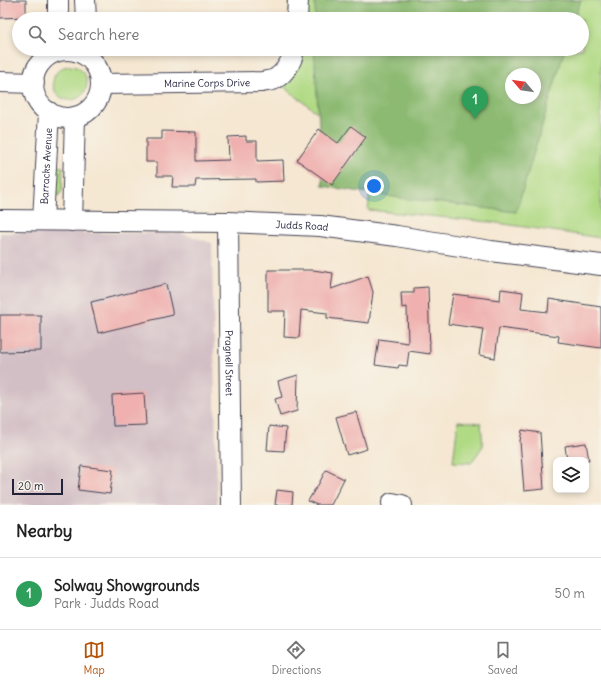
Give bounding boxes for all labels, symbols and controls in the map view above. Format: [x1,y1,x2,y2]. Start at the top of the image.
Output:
search box [12,12,589,56]
icon: search [26,23,48,45]
text: Search here [58,25,139,44]
north arrow [505,68,541,104]
street label: Marine Corps Drive [164,76,250,90]
pin: 1 [462,86,488,119]
street label: Barracks Avenue [38,127,55,205]
your location [364,176,384,196]
street label: Judds Road [275,218,329,234]
street label: Pragnell Street [222,330,236,397]
map controls [553,457,589,493]
button: layers [553,457,589,493]
scale bar [12,477,63,496]
text: 20 m [18,479,44,493]
text: Nearby [16,520,72,542]
text: Solway Showgrounds [54,576,200,595]
text: 1 [26,585,32,602]
text: 50 m [554,585,585,602]
text: Park · Judds Road [54,595,159,612]
tab: Map [83,639,105,677]
tab: Directions [272,639,321,677]
tab: Saved [488,639,518,677]

